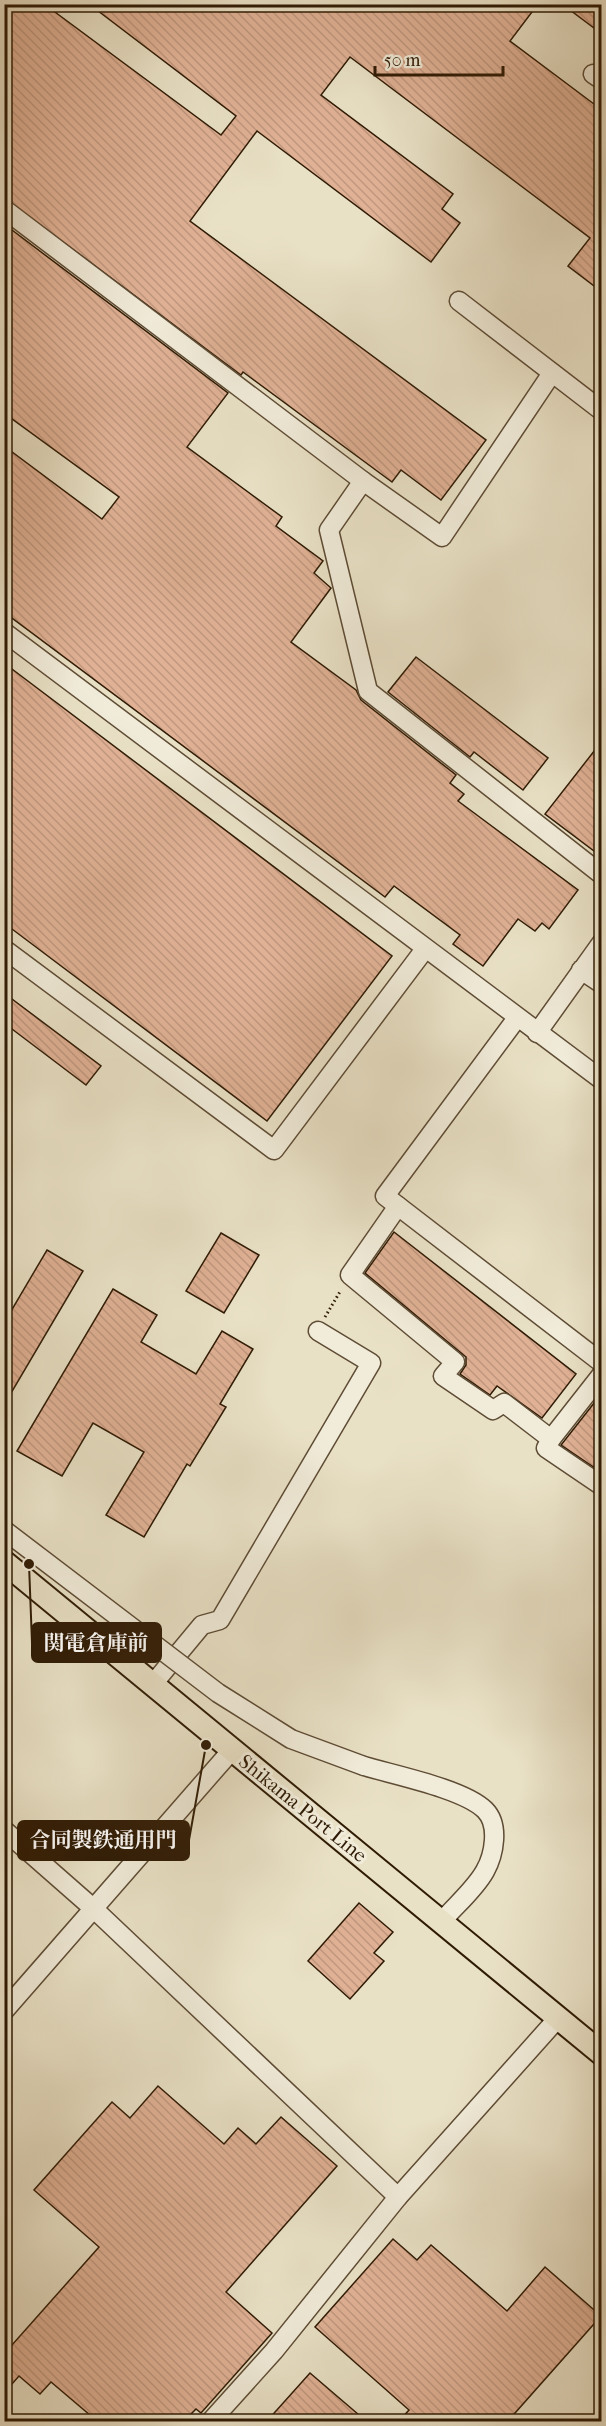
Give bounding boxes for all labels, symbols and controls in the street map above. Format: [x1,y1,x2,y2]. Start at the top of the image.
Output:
scale bar [375,39,502,77]
text: 50 m [384,50,421,71]
callout: 関電倉庫前 [32,1623,161,1662]
text: 関電倉庫前 [44,1631,149,1655]
street label: Shikama Port Line [234,1750,371,1867]
callout: 合同製鉄通用門 [18,1821,189,1860]
text: 合同製鉄通用門 [30,1828,177,1852]

